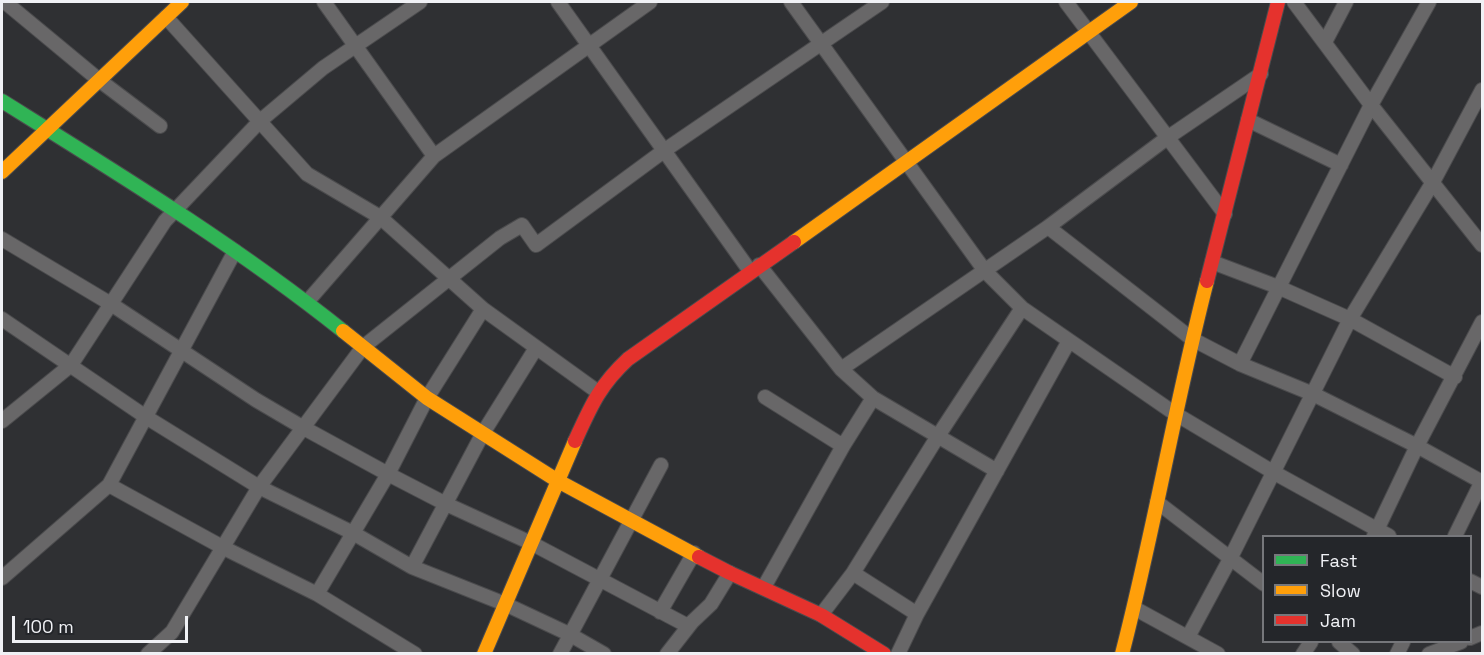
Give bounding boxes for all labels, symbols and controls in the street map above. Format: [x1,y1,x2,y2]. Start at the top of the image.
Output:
legend [1262,535,1472,643]
text: Fast [1320,549,1357,572]
text: Slow [1320,579,1361,602]
scale bar [15,604,190,642]
text: Jam [1320,609,1356,632]
text: 100 m [23,615,74,638]

